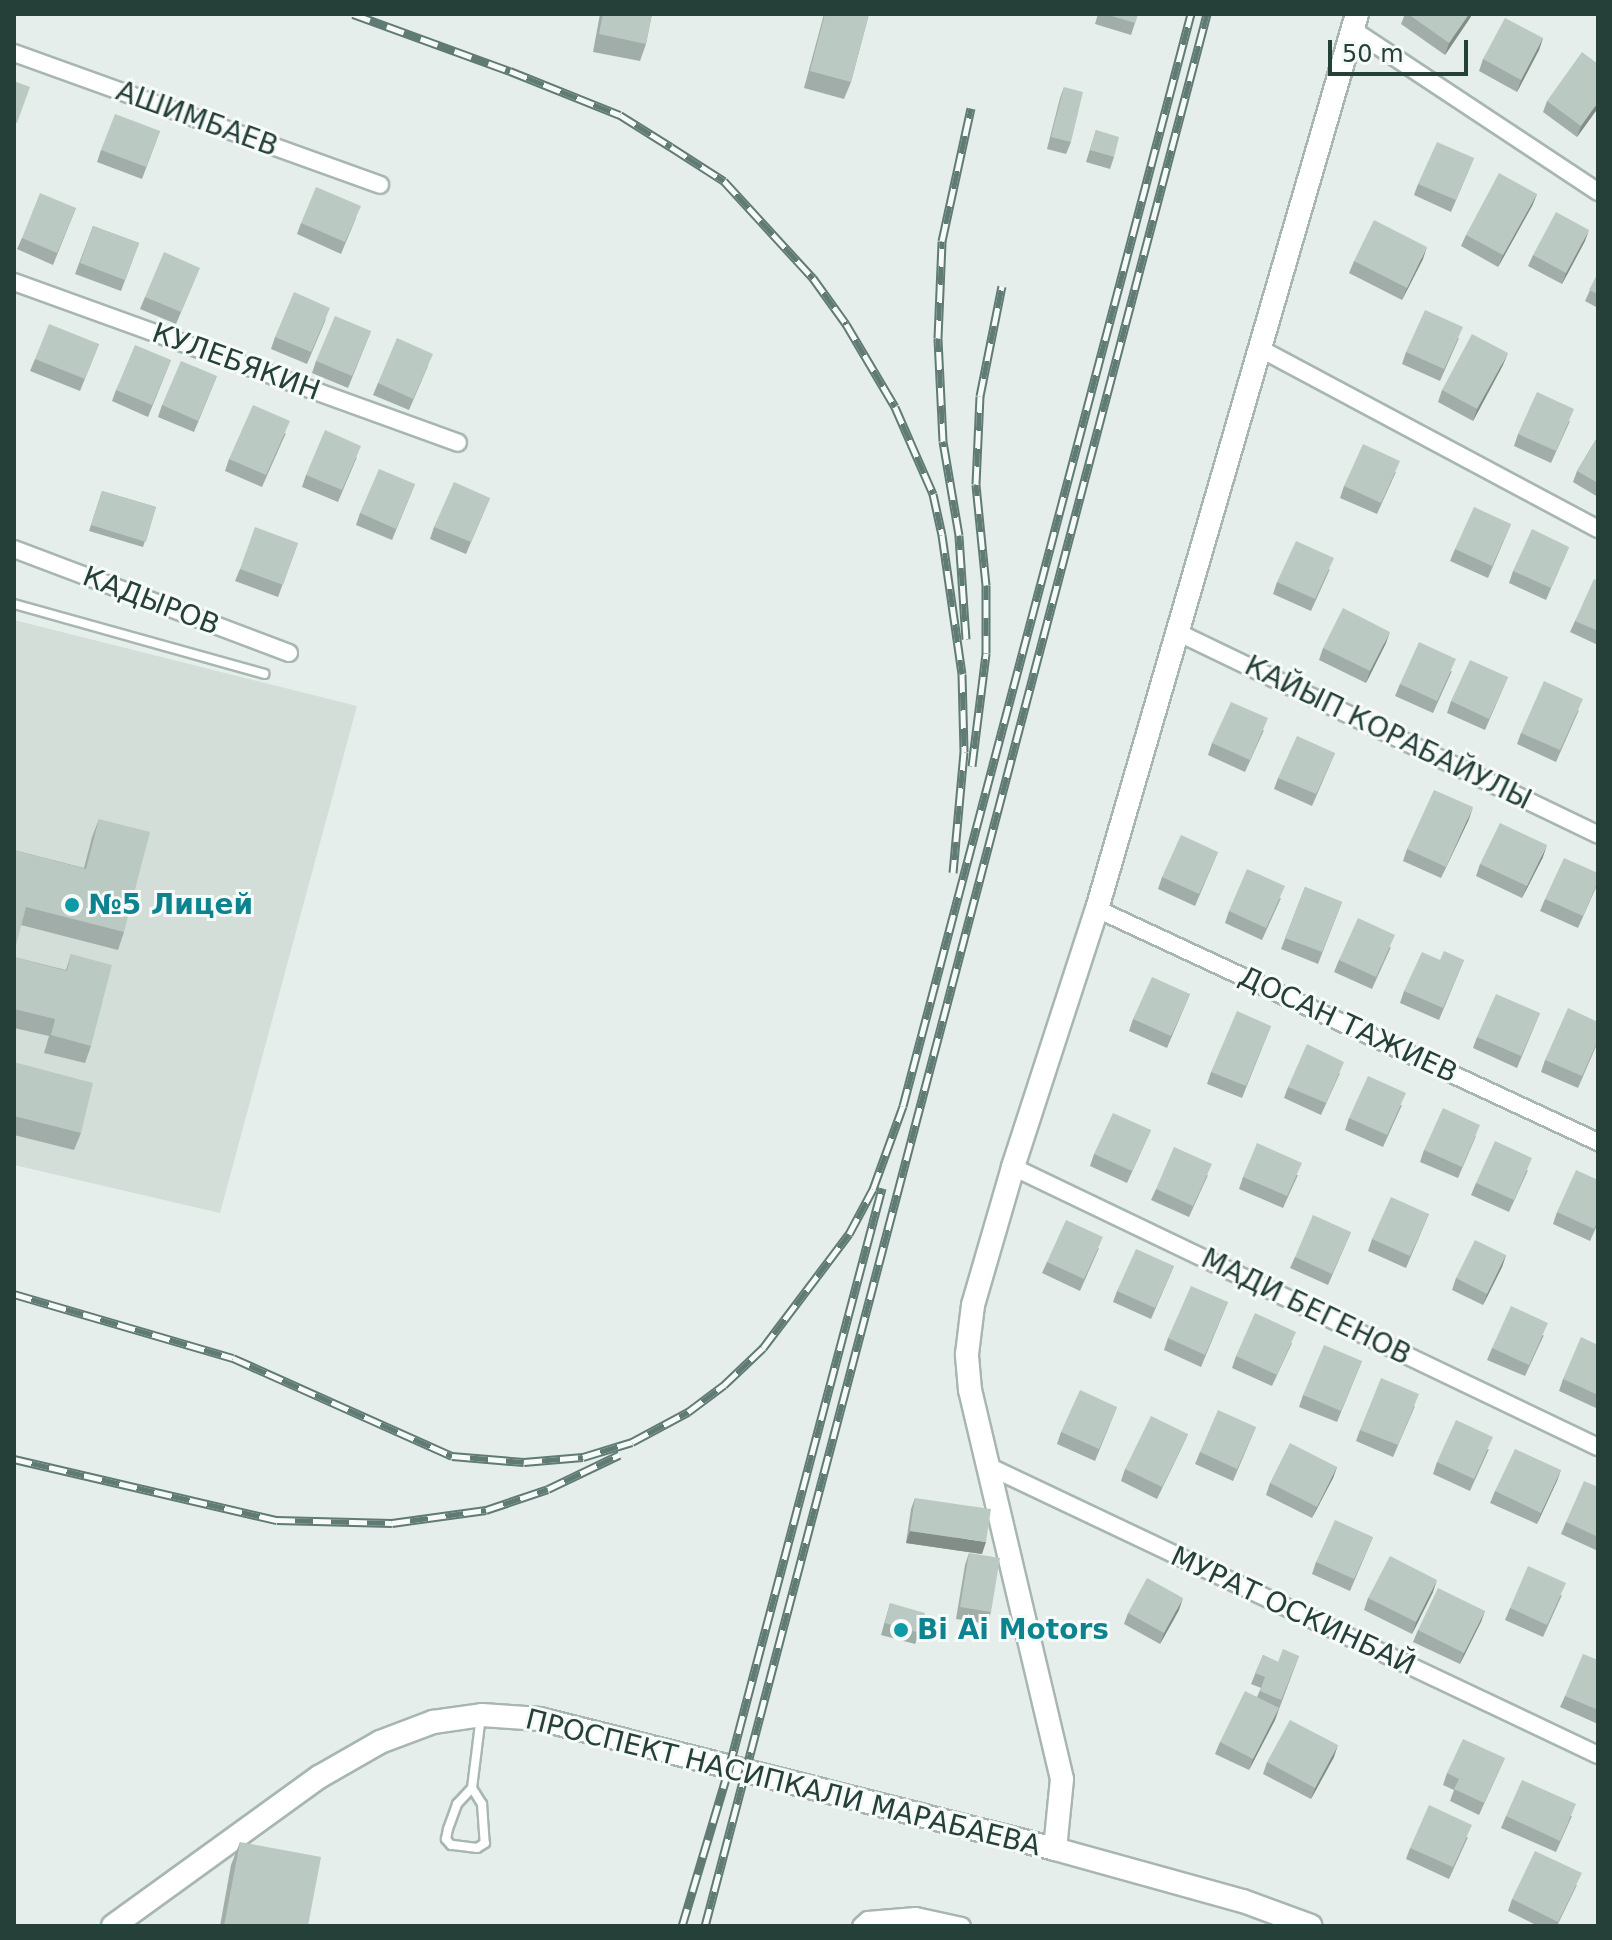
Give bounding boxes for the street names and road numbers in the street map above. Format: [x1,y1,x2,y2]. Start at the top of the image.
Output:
street label: АШИМБАЕВ [112,74,282,164]
street label: КУЛЕБЯКИН [147,316,325,408]
street label: КАДЫРОВ [78,560,224,642]
street label: КАЙЫП КОРАБАЙУЛЫ [1239,649,1537,817]
street label: ДОСАН ТАЖИЕВ [1234,960,1462,1090]
street label: МАДИ БЕГЕНОВ [1196,1242,1416,1372]
street label: МУРАТ ОСКИНБАЙ [1165,1540,1421,1682]
street label: ПРОСПЕКТ НАСИПКАЛИ МАРАБАЕВА [522,1703,1044,1863]

